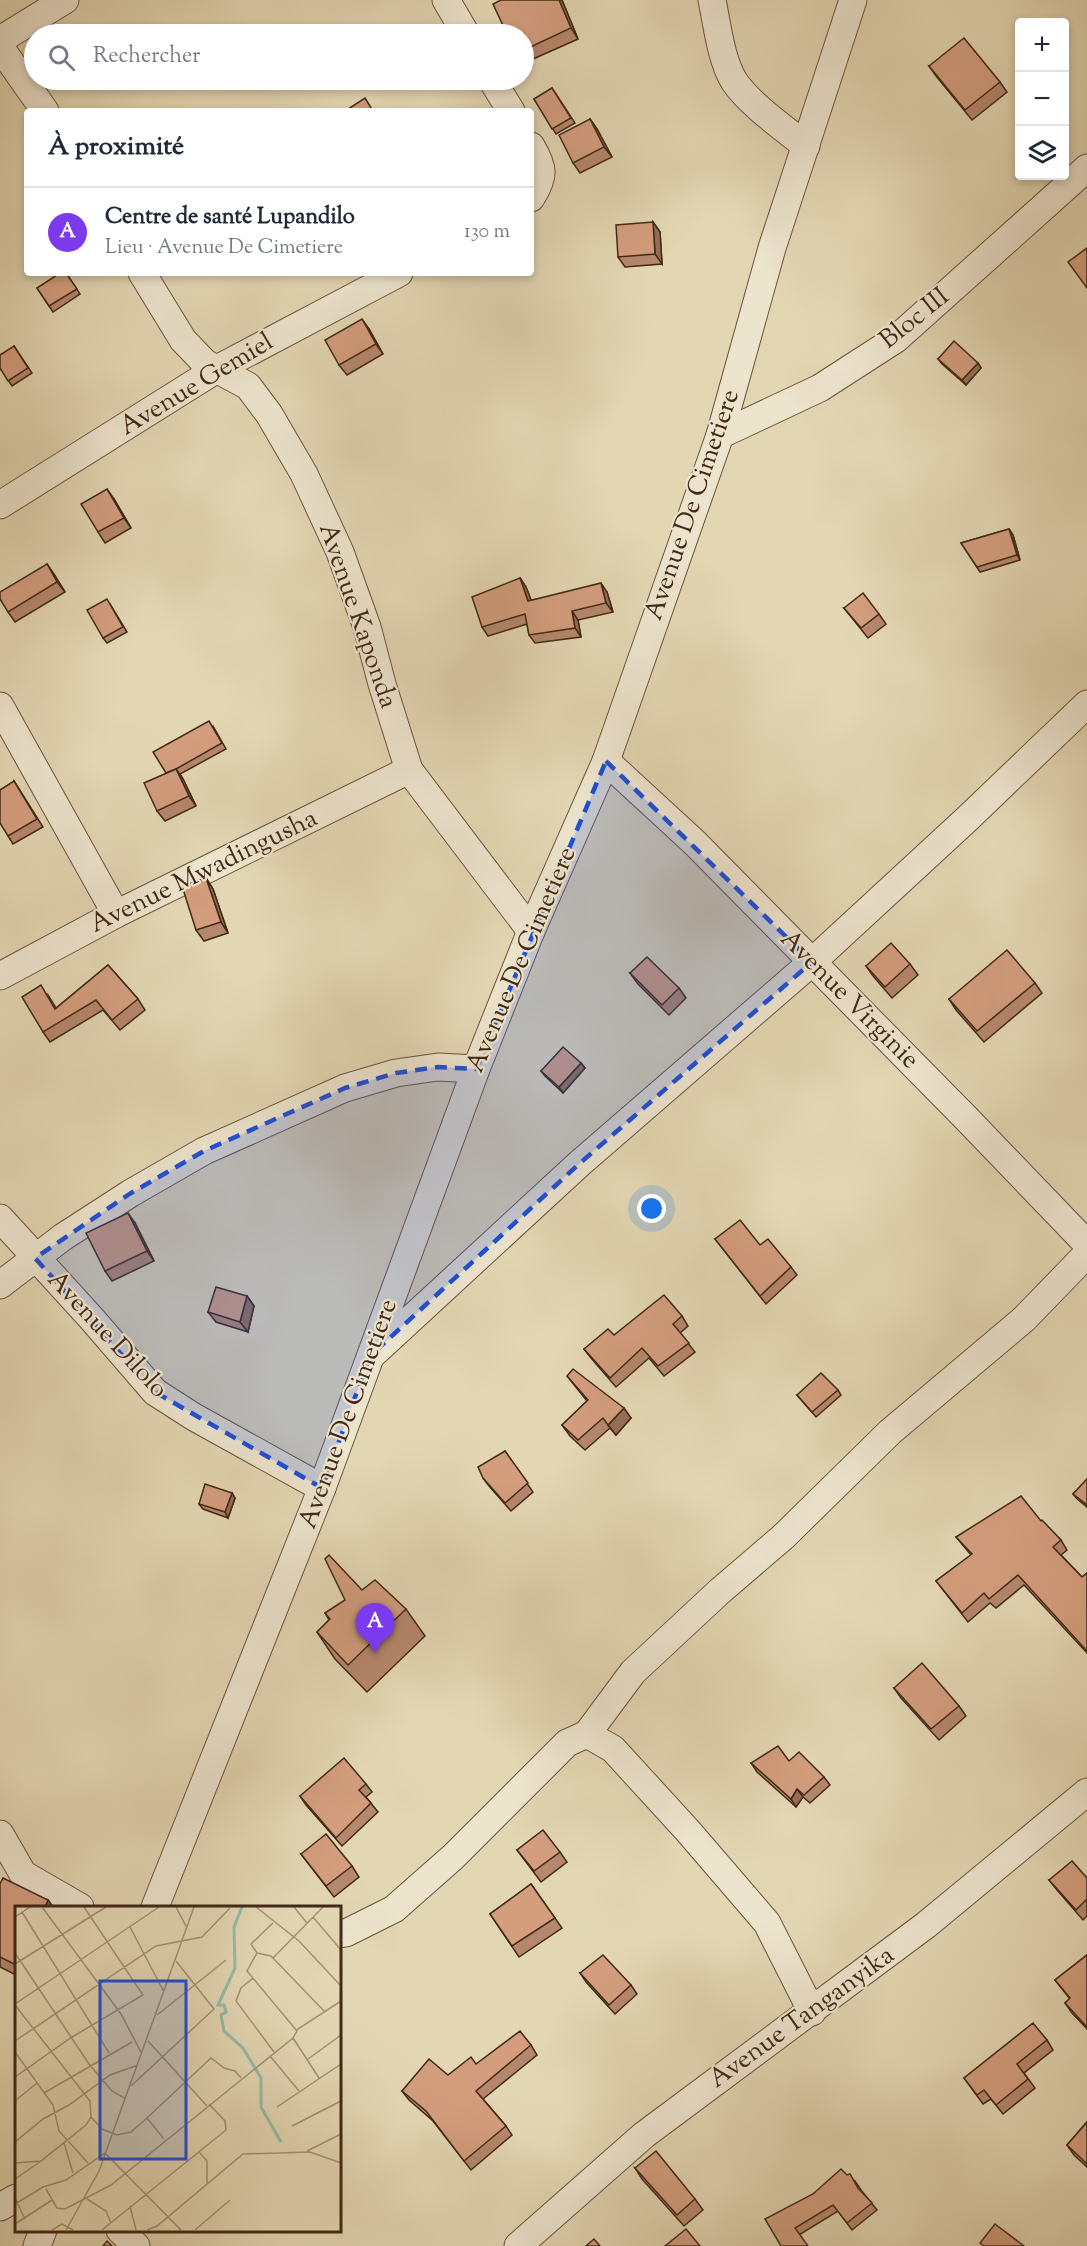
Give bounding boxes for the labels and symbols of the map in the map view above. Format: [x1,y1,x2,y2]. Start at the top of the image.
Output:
street label: Bloc III [872,279,958,359]
street label: Avenue Gemiel [113,324,281,446]
street label: Avenue De Cimetiere [636,385,750,625]
street label: Avenue Kaponda [308,519,406,713]
street label: Avenue Mwadingusha [84,801,324,943]
street label: Avenue De Cimetiere [458,841,586,1079]
street label: Avenue Virginie [771,922,927,1078]
your location [637,1194,666,1223]
street label: Avenue Dilolo [38,1263,176,1407]
street label: Avenue De Cimetiere [290,1294,408,1534]
pin: A [356,1604,394,1653]
inset map [15,1906,340,2231]
street label: Avenue Tanganyika [702,1938,902,2098]

